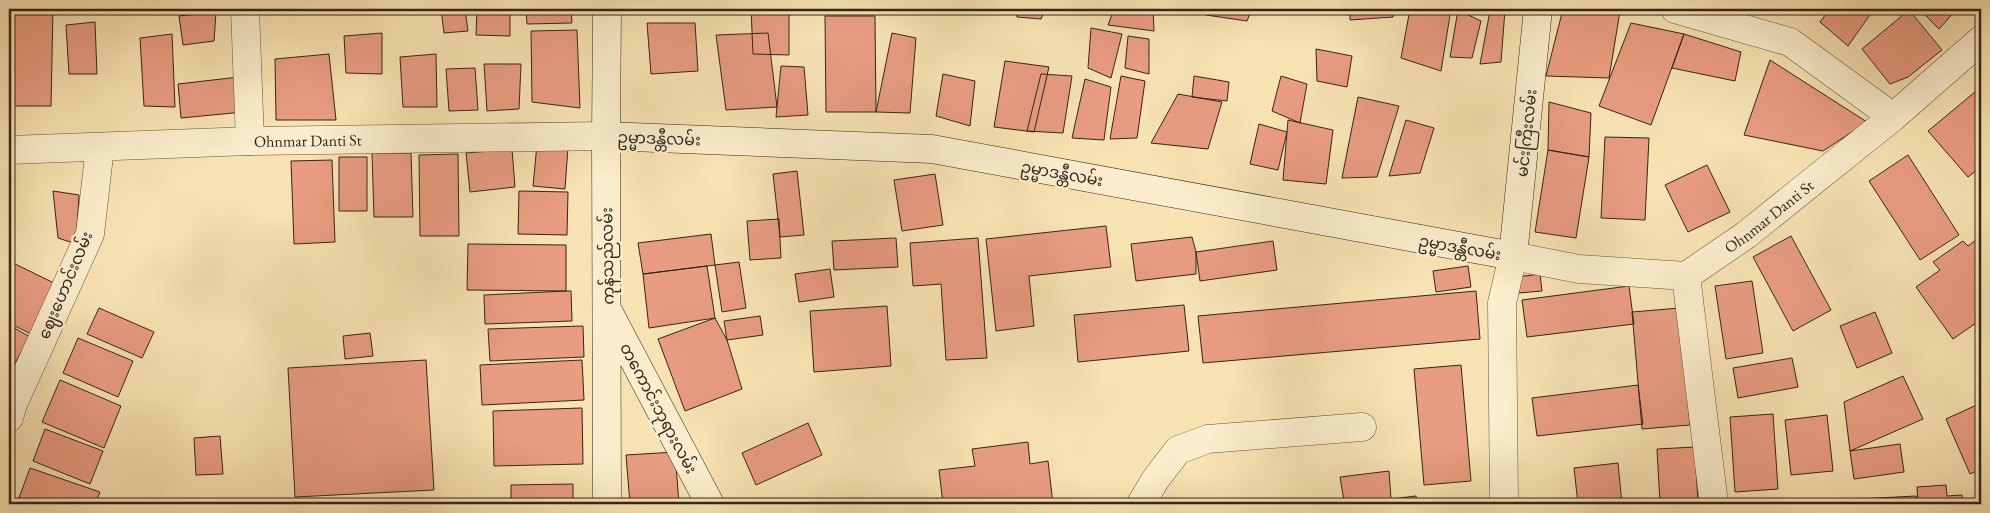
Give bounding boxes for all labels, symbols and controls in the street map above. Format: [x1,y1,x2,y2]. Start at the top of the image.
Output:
street label: မင်းကြီးလမ်း [1510,88,1545,178]
street label: ဥမ္မာဒန္တီလမ်း [617,126,701,154]
street label: Ohnmar Danti St [254,129,362,152]
street label: ဥမ္မာဒန္တီလမ်း [1018,155,1105,194]
street label: Ohnmar Danti St [1720,175,1818,258]
street label: ကုန်သည်လမ်း [595,207,623,305]
street label: ဈေးဟောင်းလမ်း [32,228,100,343]
street label: ဥမ္မာဒန္တီလမ်း [1416,229,1503,268]
street label: တကောင်းဘုရားလမ်း [612,339,703,479]

